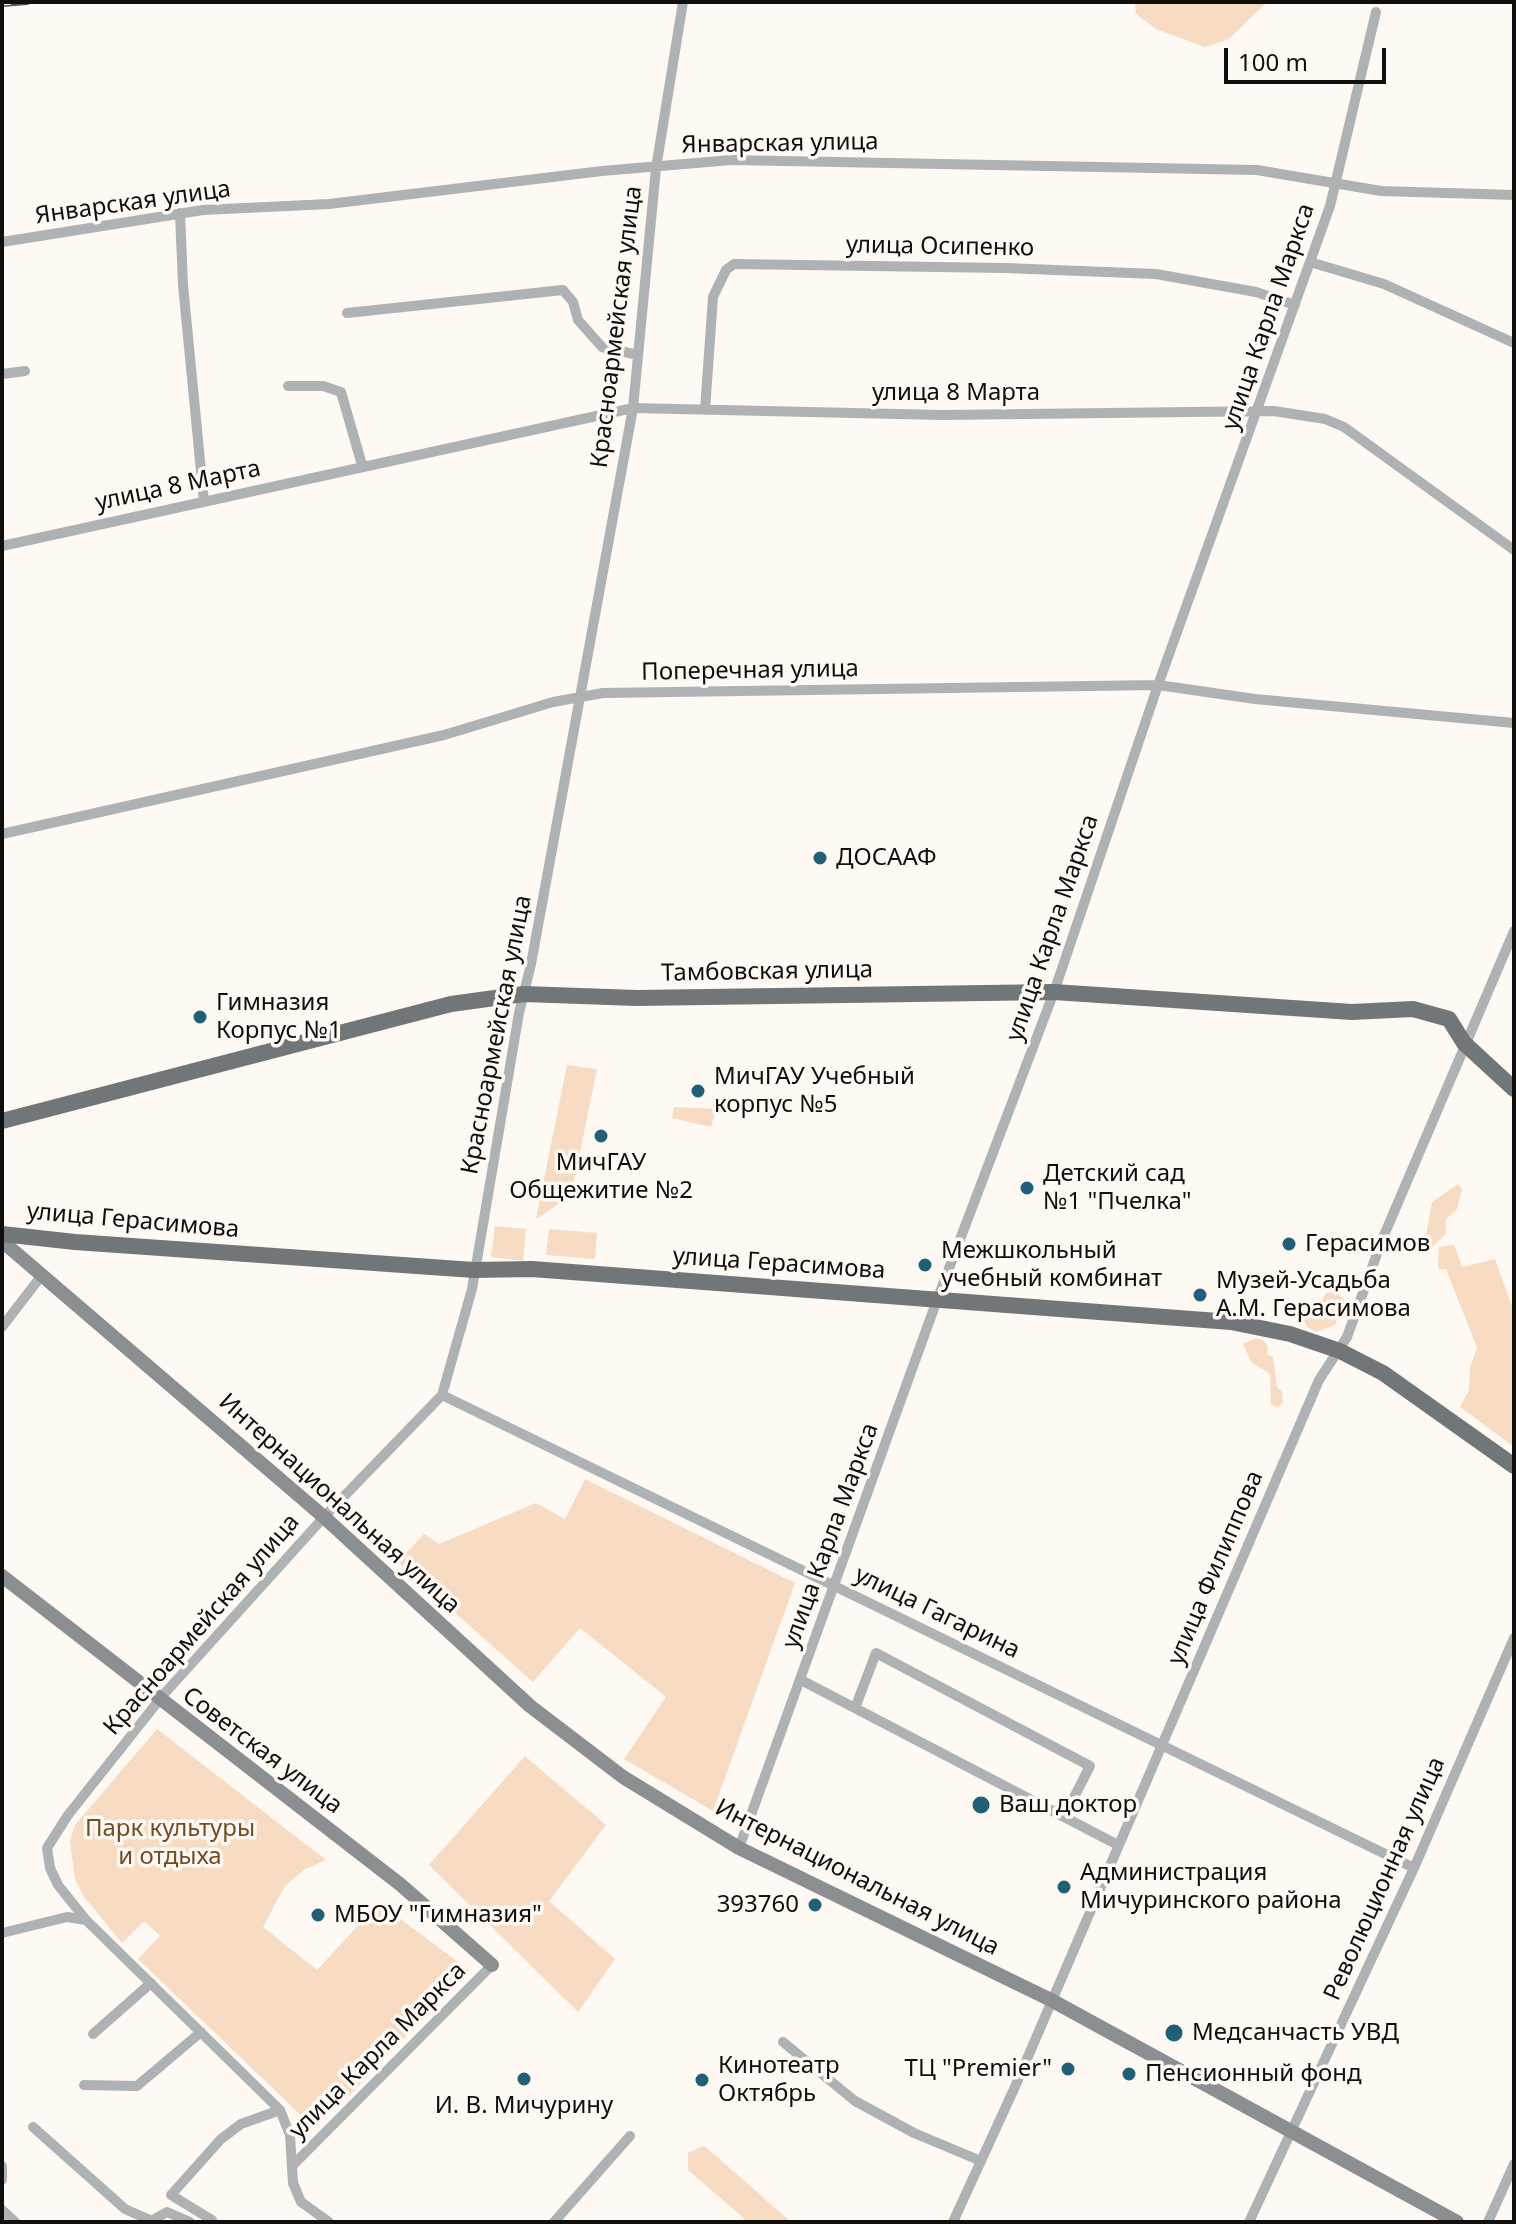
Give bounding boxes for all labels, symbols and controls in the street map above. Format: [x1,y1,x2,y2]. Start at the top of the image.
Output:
scale bar [1228,32,1390,82]
text: 100 m [1238,45,1308,78]
street label: Январская улица [681,128,879,160]
street label: Январская улица [33,175,233,231]
street label: Красноармейская улица [585,184,649,470]
street label: улица Карла Маркса [1217,200,1321,434]
street label: улица Осипенко [846,231,1034,263]
street label: улица 8 Марта [872,379,1040,407]
street label: улица 8 Марта [93,454,263,518]
street label: Поперечная улица [641,655,859,687]
street label: улица Карла Маркса [1001,811,1105,1045]
place label: ДОСААФ [836,844,937,872]
marker: ДОСААФ [811,849,829,867]
street label: Красноармейская улица [456,893,538,1177]
street label: Тамбовская улица [661,956,873,988]
place label: Гимназия Корпус №1 [216,989,342,1045]
marker: Гимназия Корпус №1 [191,1008,209,1026]
place label: МичГАУ Учебный корпус №5 [714,1063,915,1119]
marker: МичГАУ Учебный корпус №5 [689,1082,707,1100]
marker: МичГАУ Общежитие №2 [592,1127,610,1145]
place label: МичГАУ Общежитие №2 [509,1149,693,1205]
place label: Детский сад №1 "Пчелка" [1043,1160,1191,1216]
marker: Детский сад №1 "Пчелка" [1018,1179,1036,1197]
street label: улица Герасимова [26,1197,240,1245]
place label: Герасимов [1305,1230,1430,1258]
marker: Герасимов [1280,1235,1298,1253]
place label: Межшкольный учебный комбинат [941,1237,1162,1293]
street label: улица Герасимова [672,1242,886,1286]
marker: Межшкольный учебный комбинат [916,1256,934,1274]
place label: Музей-Усадьба А.М. Герасимова [1216,1267,1411,1323]
marker: Музей-Усадьба А.М. Герасимова [1191,1286,1209,1304]
street label: Интернациональная улица [212,1388,466,1620]
street label: улица Карла Маркса [777,1419,885,1653]
street label: улица Филиппова [1162,1467,1270,1669]
street label: Красноармейская улица [98,1508,306,1742]
street label: улица Гагарина [850,1561,1024,1665]
street label: Советская улица [176,1682,348,1820]
street label: Революционная улица [1318,1753,1452,2005]
place label: Ваш доктор [999,1791,1137,1819]
street label: Интернациональная улица [710,1794,1004,1962]
marker: Ваш доктор [970,1794,992,1816]
park label: Парк культуры и отдыха [85,1815,255,1871]
place label: Администрация Мичуринского района [1080,1859,1342,1915]
marker: Администрация Мичуринского района [1055,1878,1073,1896]
place label: 393760 [717,1891,799,1919]
marker: 393760 [806,1896,824,1914]
place label: МБОУ "Гимназия" [334,1901,542,1929]
marker: МБОУ "Гимназия" [309,1906,327,1924]
street label: улица Карла Маркса [284,1957,472,2145]
place label: Медсанчасть УВД [1192,2019,1399,2047]
marker: Медсанчасть УВД [1163,2022,1185,2044]
place label: Кинотеатр Октябрь [718,2052,840,2108]
place label: ТЦ "Premier" [905,2055,1052,2083]
marker: ТЦ "Premier" [1059,2060,1077,2078]
place label: Пенсионный фонд [1145,2060,1362,2088]
marker: Пенсионный фонд [1120,2065,1138,2083]
marker: И. В. Мичурину [515,2070,533,2088]
marker: Кинотеатр Октябрь [693,2071,711,2089]
place label: И. В. Мичурину [435,2092,613,2120]

